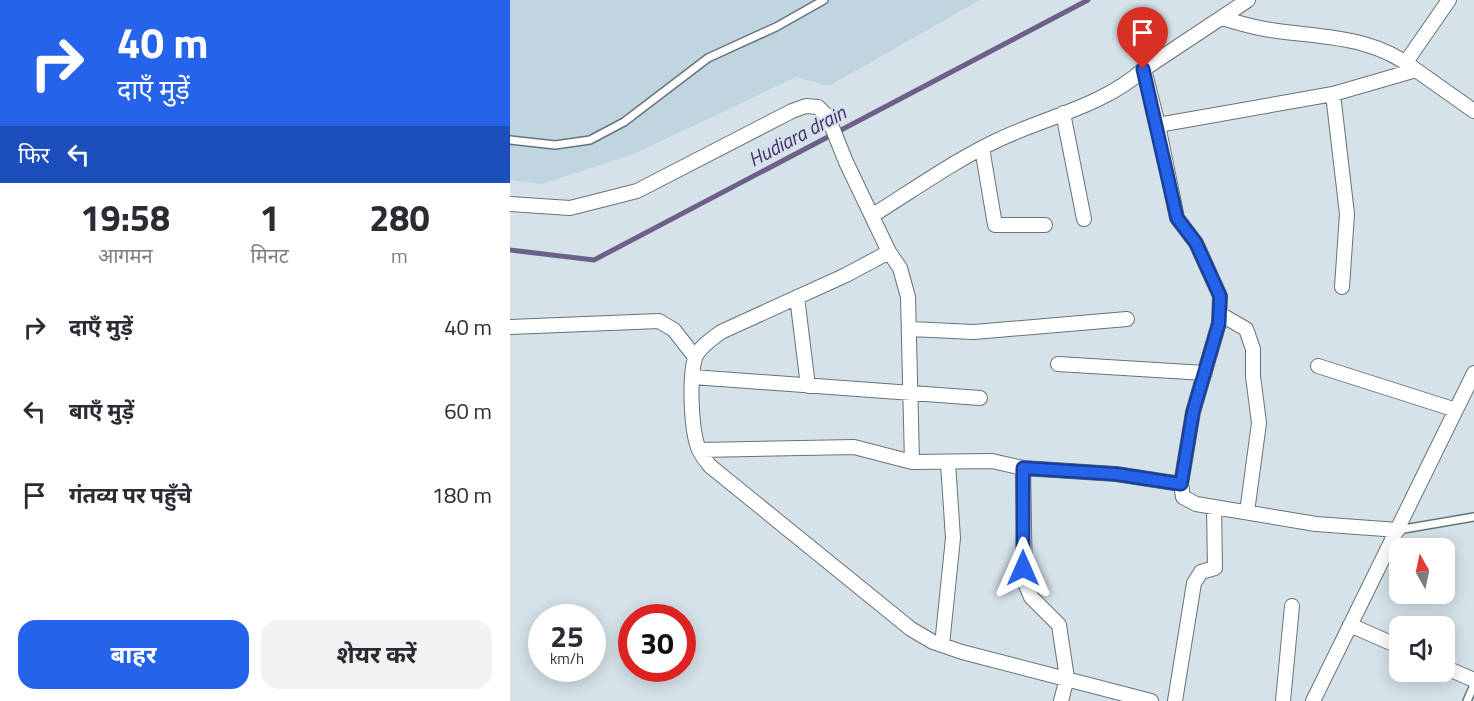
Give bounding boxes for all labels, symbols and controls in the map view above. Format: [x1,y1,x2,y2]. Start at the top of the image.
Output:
pin [1117,7,1168,69]
text: 40 m [117,10,209,74]
icon: arrive [1126,16,1159,49]
icon: right [18,24,96,102]
text: दाएँ मुड़ें [117,68,190,109]
water label: Hudiara drain [742,96,852,174]
text: फिर [18,138,50,172]
icon: left [62,138,95,171]
text: 19:58 [80,190,170,245]
text: 1 [260,190,280,245]
text: 280 [369,190,430,245]
text: आगमन [98,240,153,271]
text: मिनट [251,240,289,271]
text: m [391,240,408,271]
text: दाएँ मुड़ें [69,310,133,344]
text: 40 m [444,310,492,344]
icon: right [18,311,51,344]
text: बाएँ मुड़ें [69,394,134,428]
text: 60 m [444,394,492,428]
icon: left [18,395,51,428]
text: गंतव्य पर पहुँचे [69,478,192,512]
text: 180 m [432,478,492,512]
icon: arrive [18,479,51,512]
position arrow [991,536,1055,600]
north arrow [1389,538,1455,604]
map controls [1389,538,1455,682]
speed limit sign: 30 [618,604,696,682]
text: 25 [550,613,584,659]
button: sound [1389,616,1455,682]
button: बाहर [18,620,249,689]
button: शेयर करें [261,620,492,689]
text: km/h [550,647,584,670]

